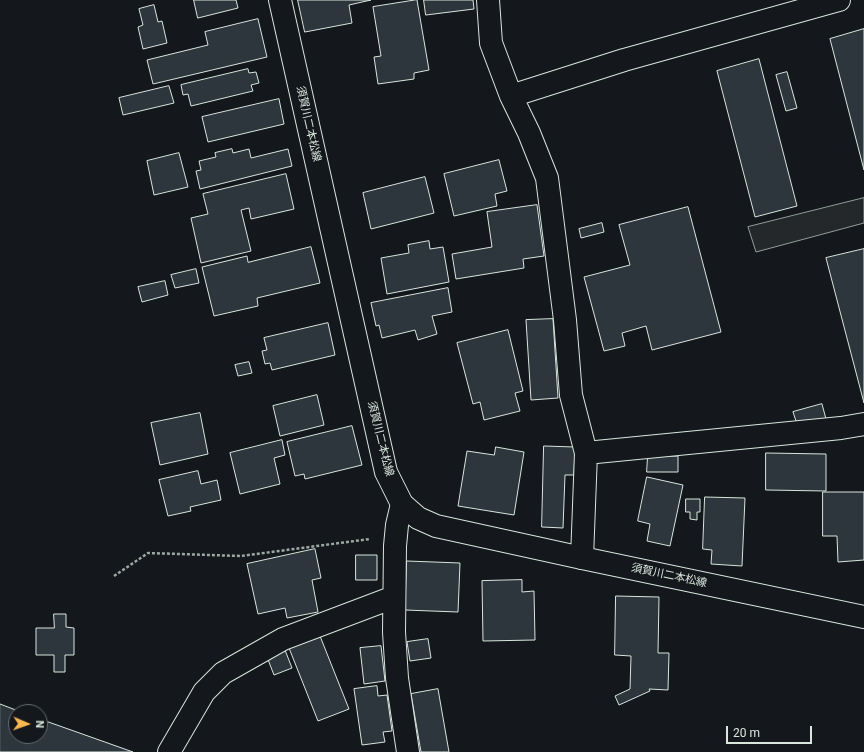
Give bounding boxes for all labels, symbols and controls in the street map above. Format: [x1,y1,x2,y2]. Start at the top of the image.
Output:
street label: 須賀川二本松線 [293,85,323,163]
street label: 須賀川二本松線 [364,400,396,478]
street label: 須賀川二本松線 [630,562,708,590]
north arrow [8,704,48,744]
scale bar [728,718,814,744]
text: N [33,720,46,729]
text: 20 m [733,726,760,740]

